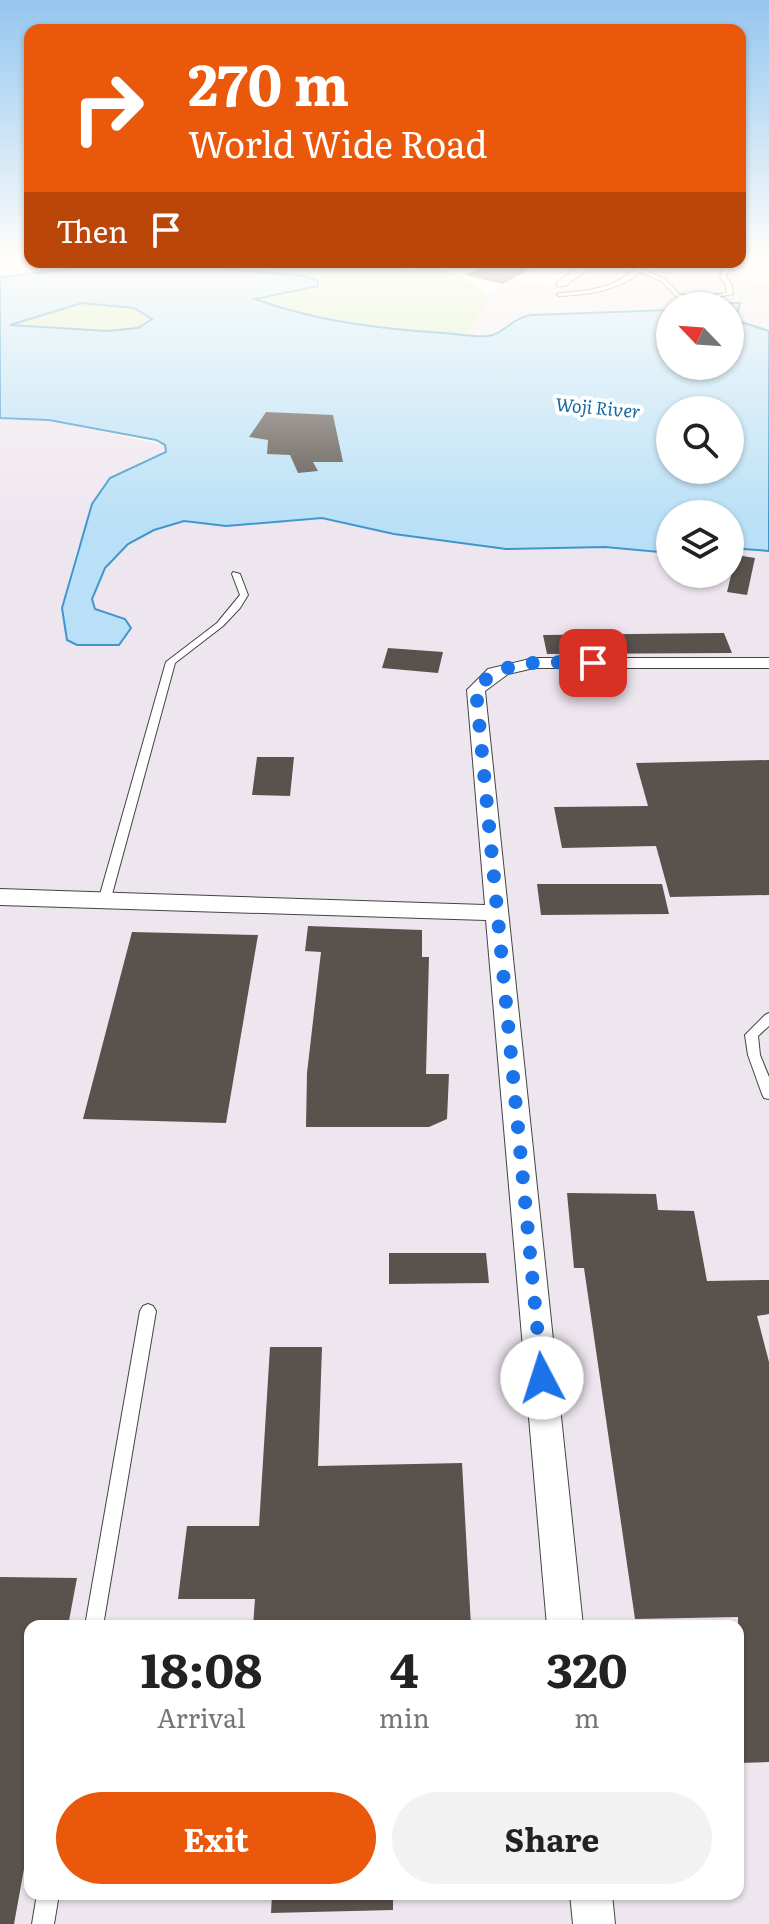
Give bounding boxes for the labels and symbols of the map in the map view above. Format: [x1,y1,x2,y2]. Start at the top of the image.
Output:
north arrow [656,292,744,380]
water label: Woji River [554,390,642,424]
pin [559,629,627,697]
position arrow [500,1336,584,1420]

